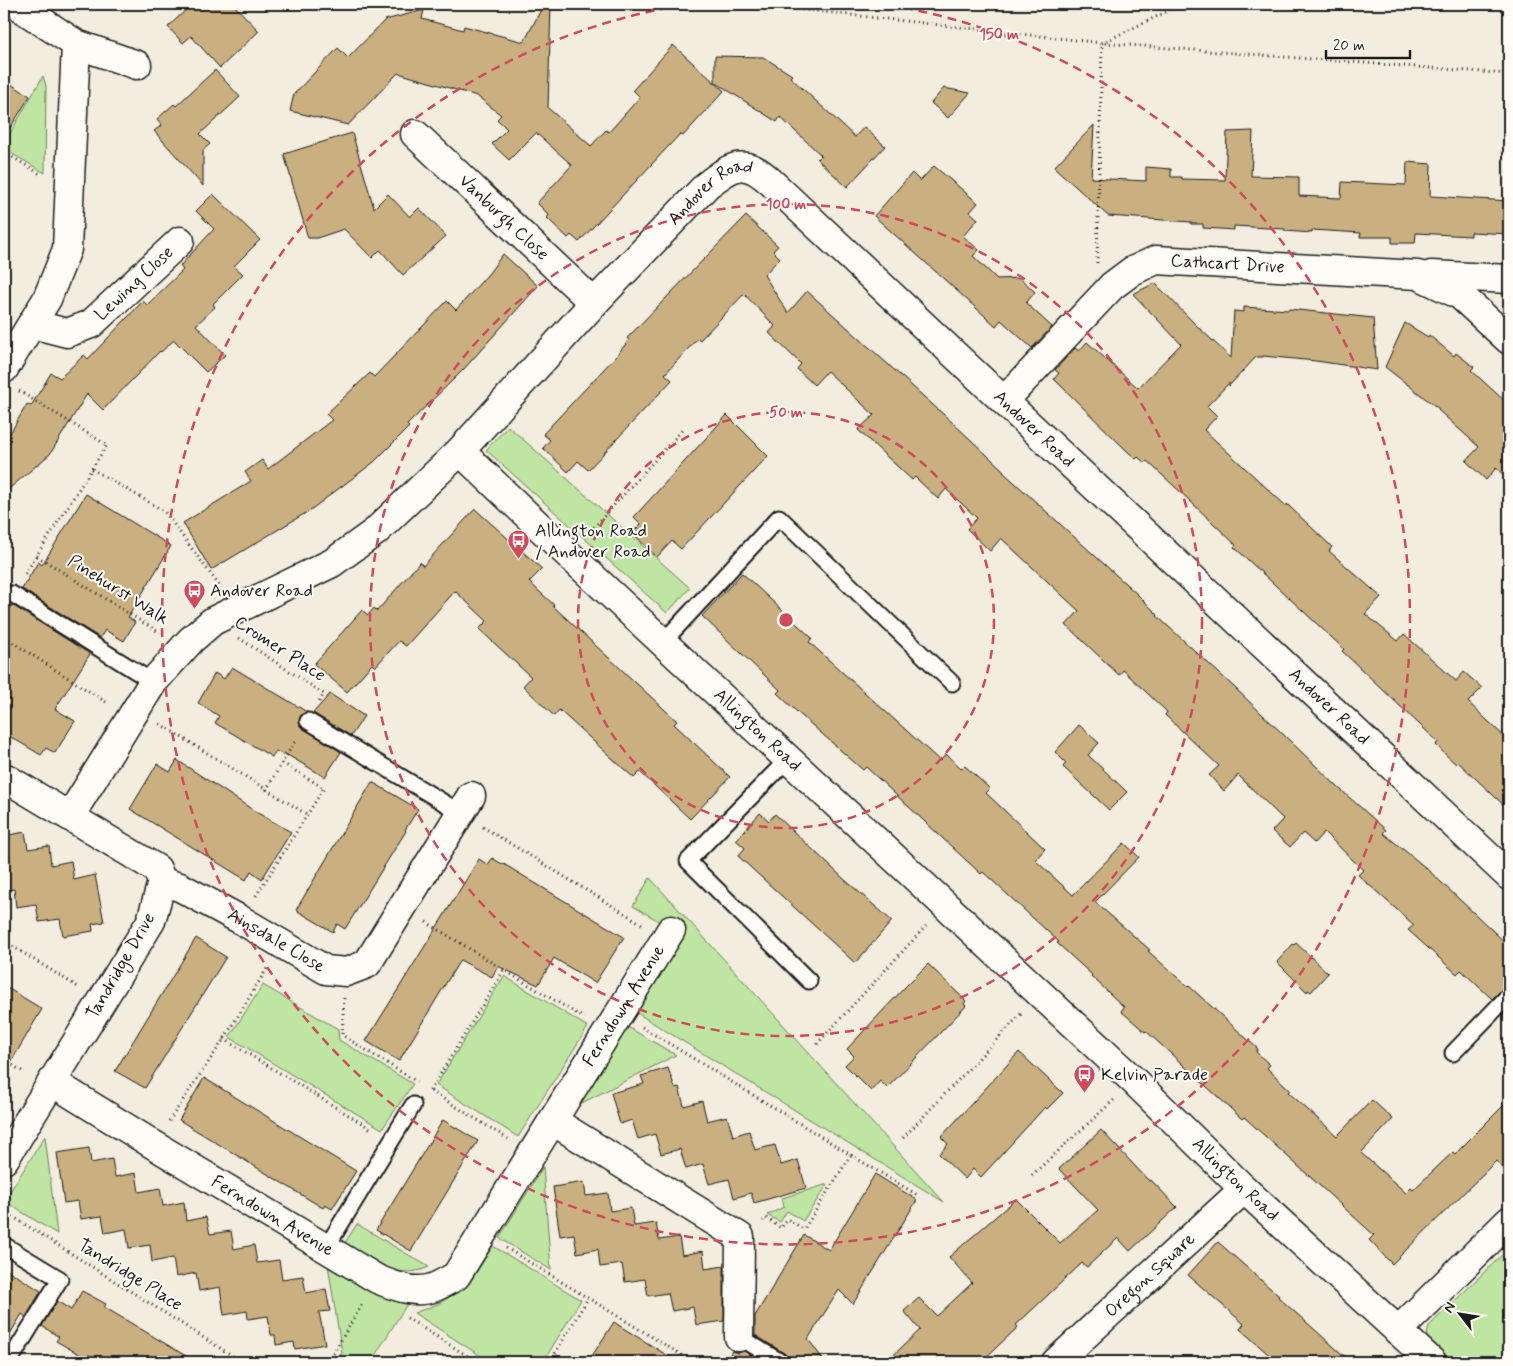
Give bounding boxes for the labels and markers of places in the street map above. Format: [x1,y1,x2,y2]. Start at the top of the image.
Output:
place label: Allington Road / Andover Road [535,519,651,564]
bus stop icon: Allington Road / Andover Road [507,529,531,560]
bus stop icon: Andover Road [182,579,206,610]
place label: Andover Road [210,579,313,603]
centre of rings [777,611,795,629]
bus stop icon: Kelvin Parade [1073,1063,1097,1094]
place label: Kelvin Parade [1101,1063,1208,1087]

